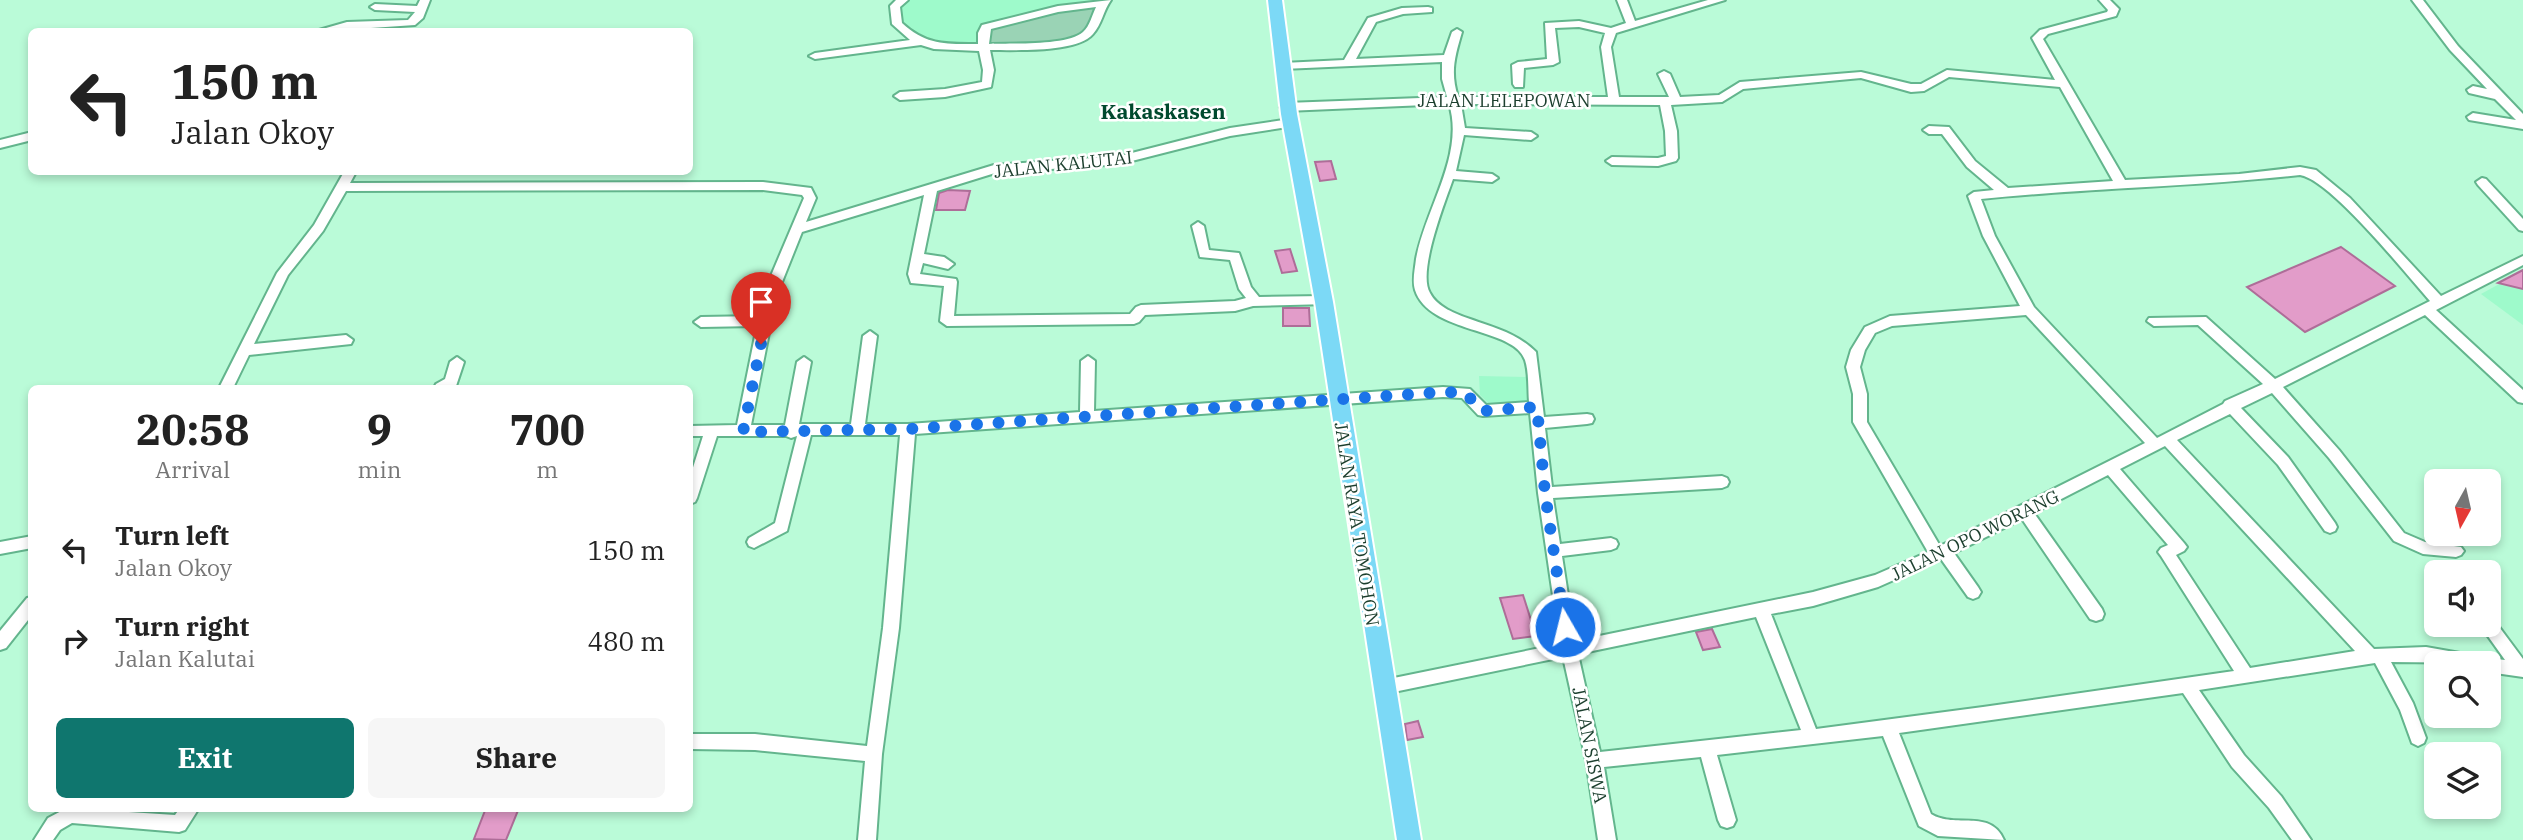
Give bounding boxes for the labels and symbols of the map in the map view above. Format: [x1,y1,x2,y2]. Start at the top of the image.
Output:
street label: JALAN LELEPOWAN [1418,89,1590,112]
district label: Kakaskasen [1100,97,1226,125]
street label: JALAN KALUTAI [993,145,1133,183]
pin [731,272,791,344]
street label: JALAN RAYA TOMOHON [1330,420,1384,628]
north arrow [2424,469,2501,546]
street label: JALAN OPO WORANG [1887,484,2063,586]
position arrow [1528,590,1602,664]
street label: JALAN SISWA [1567,685,1613,806]

